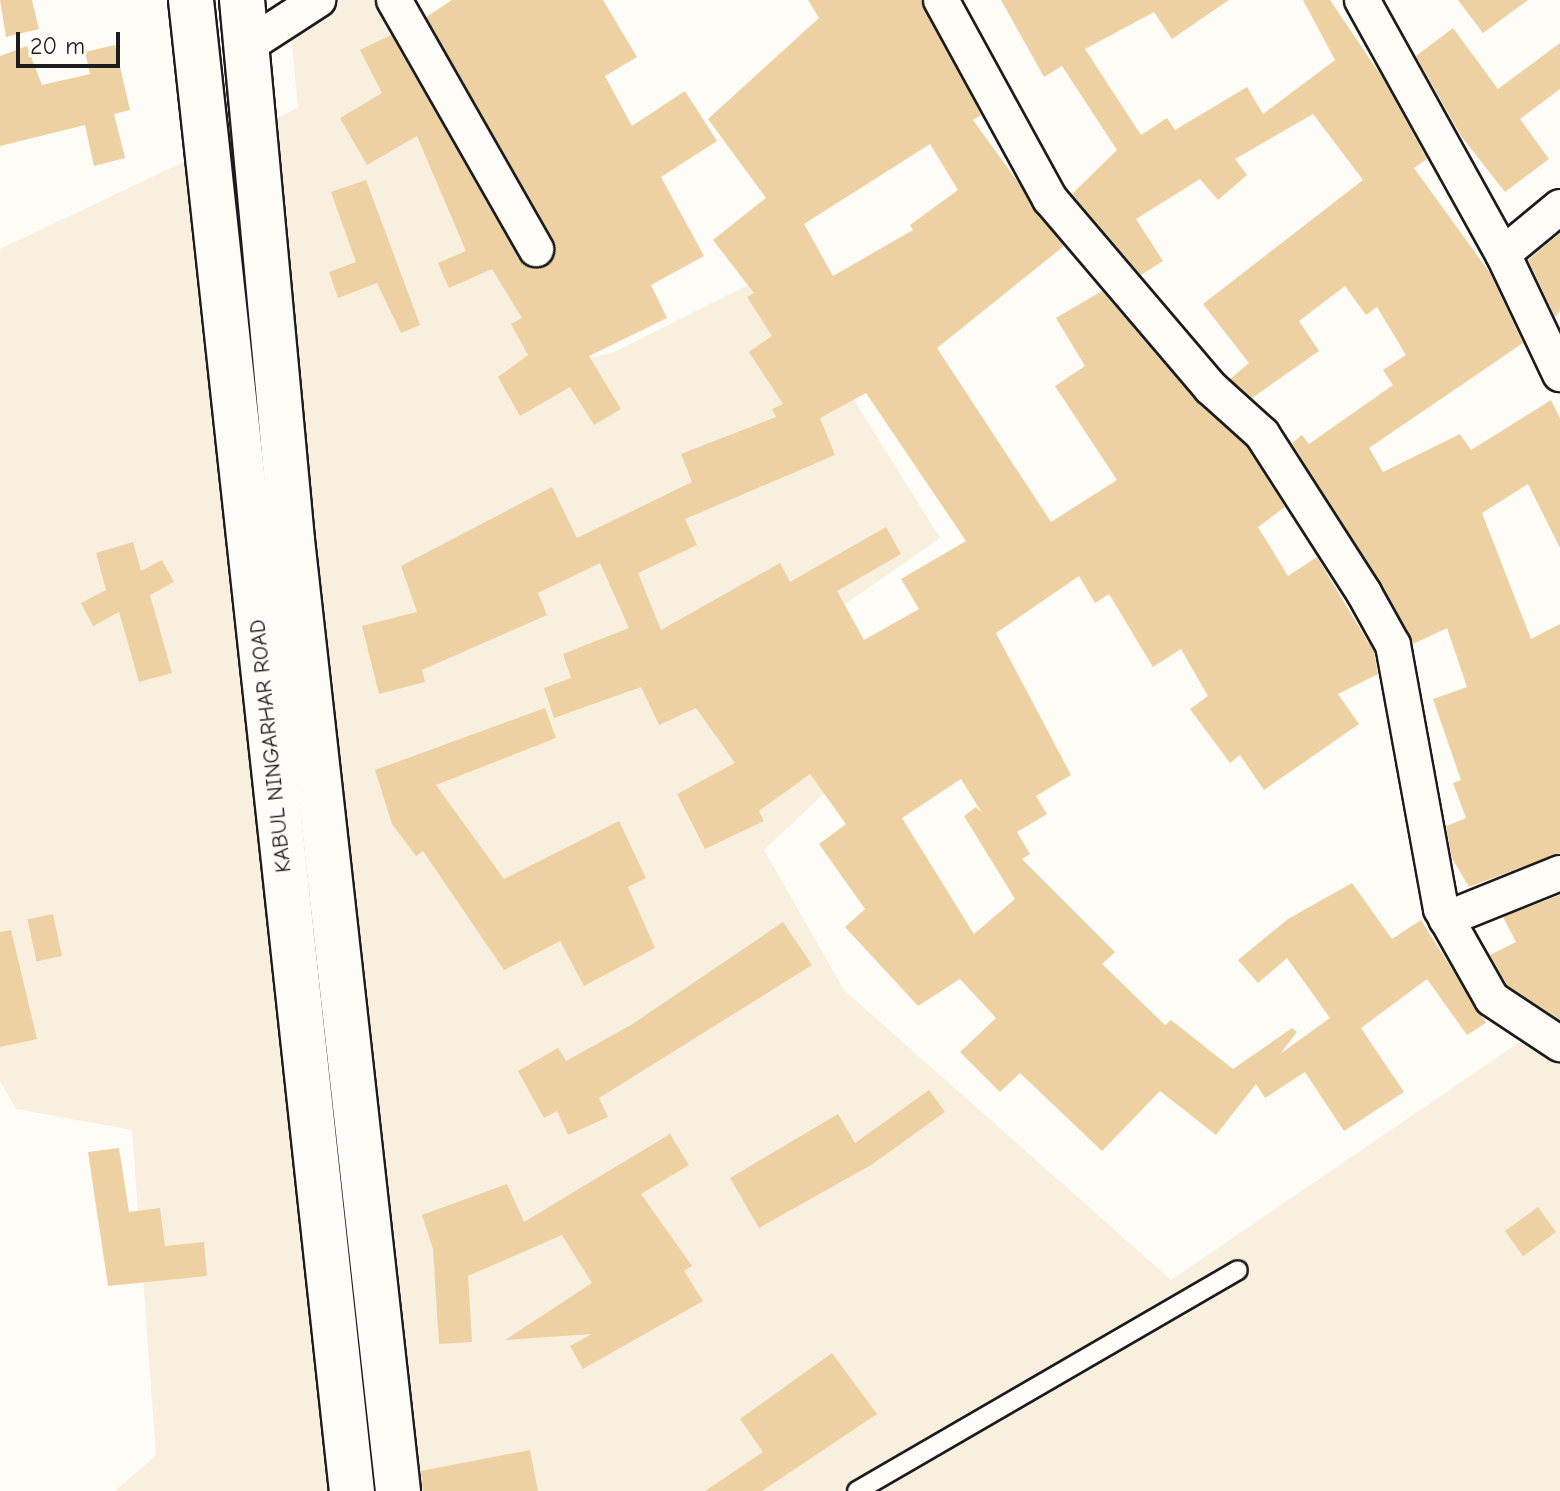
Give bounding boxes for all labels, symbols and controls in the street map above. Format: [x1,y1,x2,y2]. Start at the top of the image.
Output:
scale bar [20,16,124,66]
text: 20 m [30,32,85,60]
street label: KABUL NINGARHAR ROAD [245,618,297,874]

